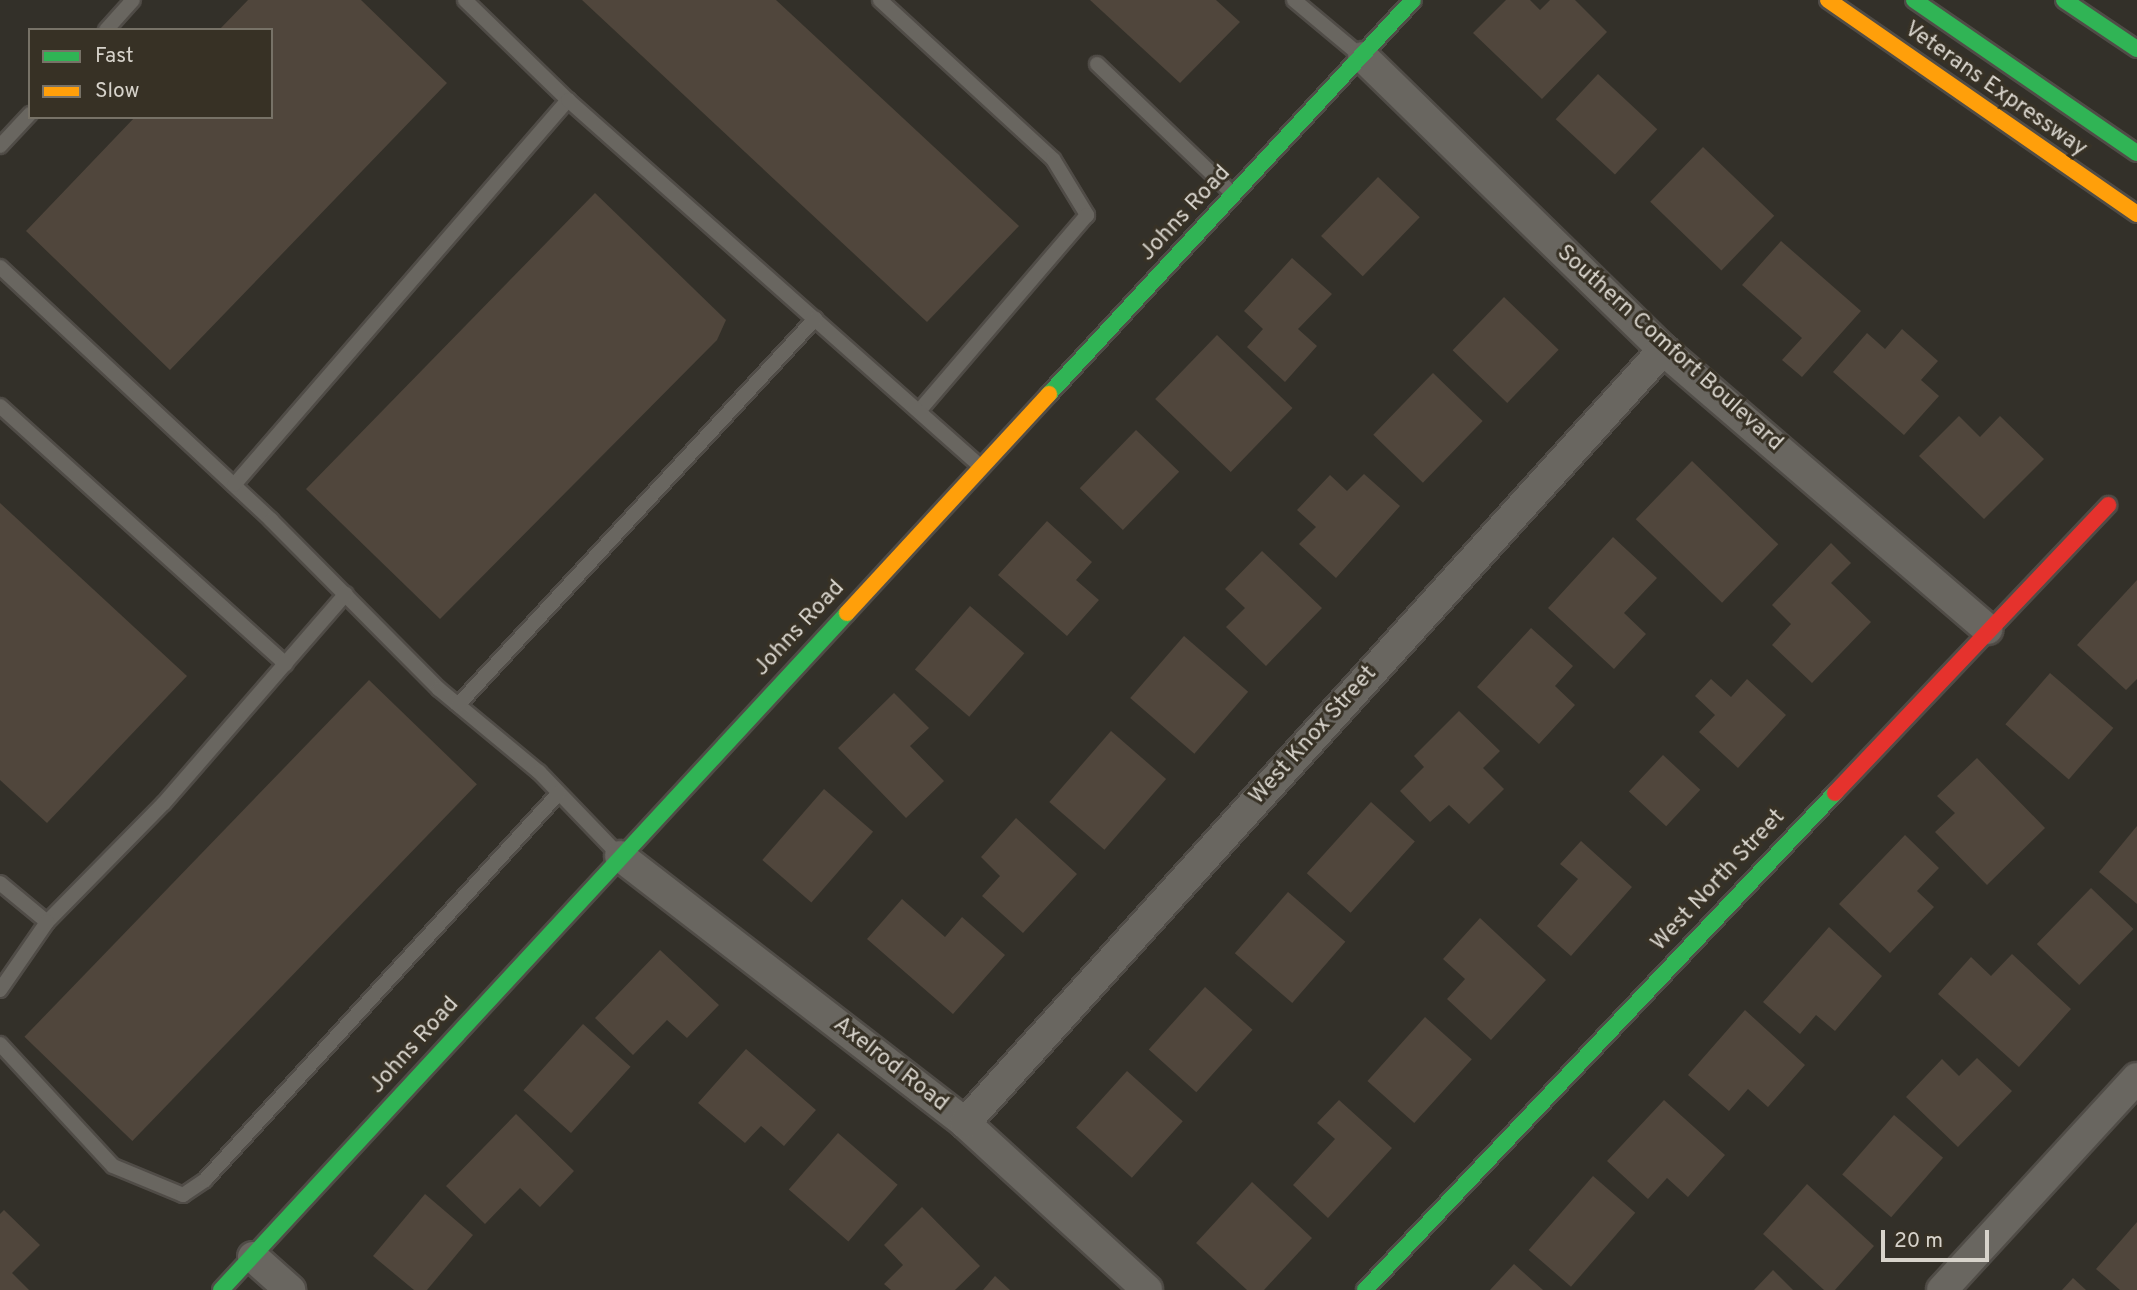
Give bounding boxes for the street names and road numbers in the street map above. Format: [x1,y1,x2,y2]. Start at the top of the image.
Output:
street label: Veterans Expressway [1898,16,2092,164]
street label: Johns Road [1135,160,1237,268]
street label: Southern Comfort Boulevard [1550,240,1788,458]
street label: Johns Road [749,575,851,683]
street label: West Knox Street [1244,661,1384,811]
street label: West North Street [1646,804,1792,958]
street label: Johns Road [364,992,466,1100]
street label: Axelrod Road [827,1012,953,1118]

